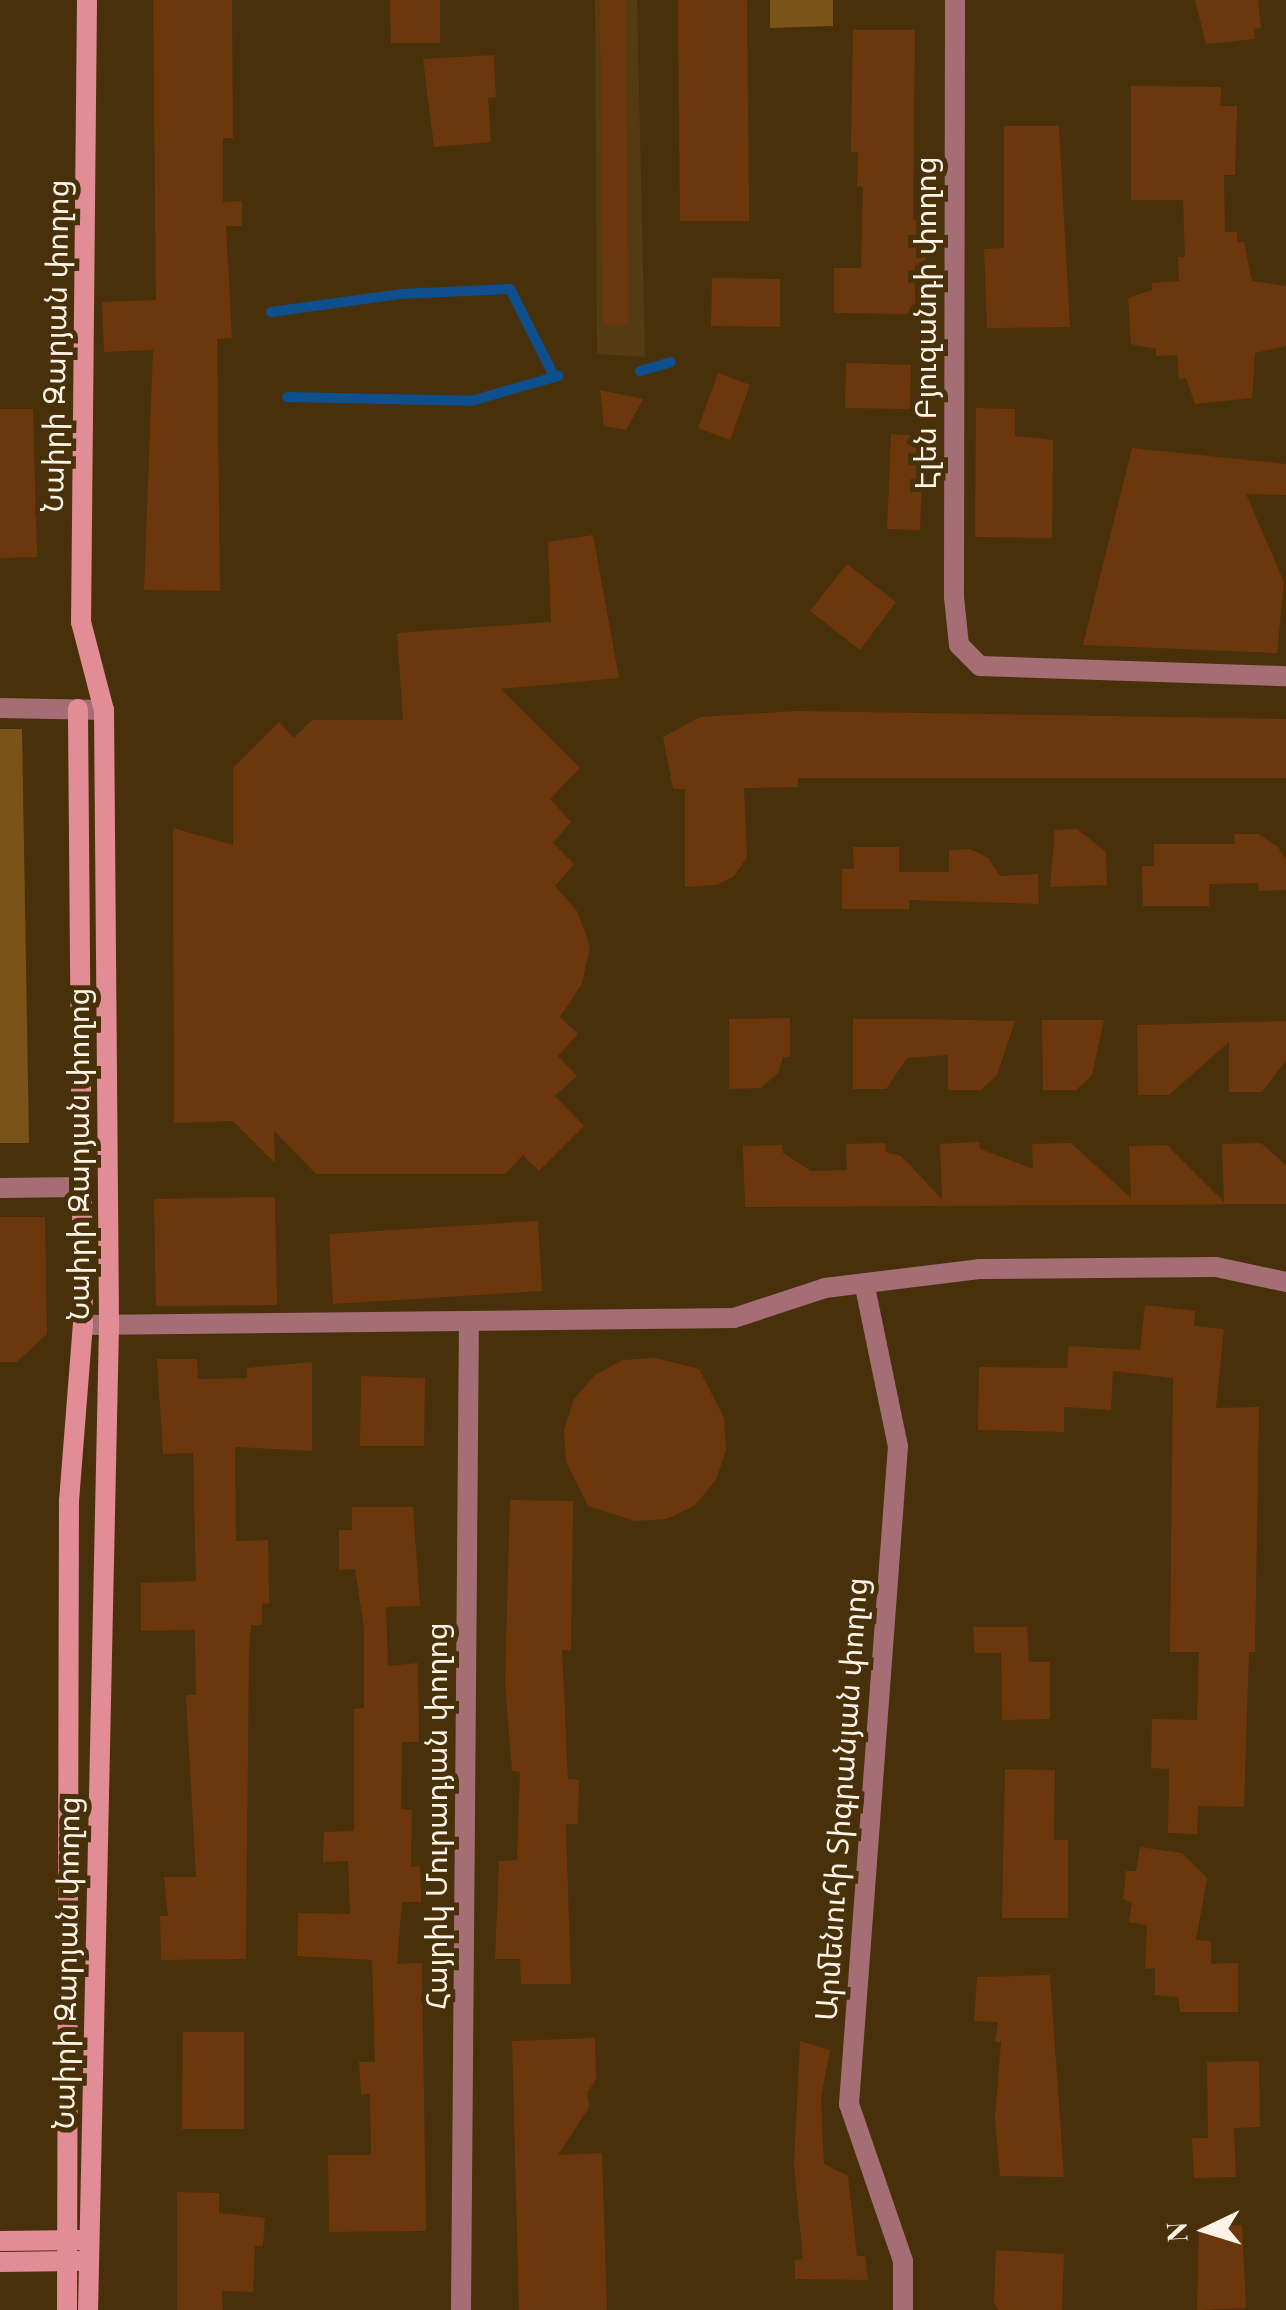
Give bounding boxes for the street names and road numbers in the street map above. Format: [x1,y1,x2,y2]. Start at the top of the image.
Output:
street label: Էլեն Բյուզանդի փողոց [906,156,942,490]
street label: Նաիրի Զարյան փողոց [33,179,75,513]
street label: Նաիրի Զարյան փողոց [59,987,95,1321]
street label: Արմենուհի Տիգրանյան փողոց [807,1576,873,2022]
street label: Հայրիկ Մուրադյան փողոց [417,1622,453,2010]
street label: Նաիրի Զարյան փողոց [44,1796,86,2130]

